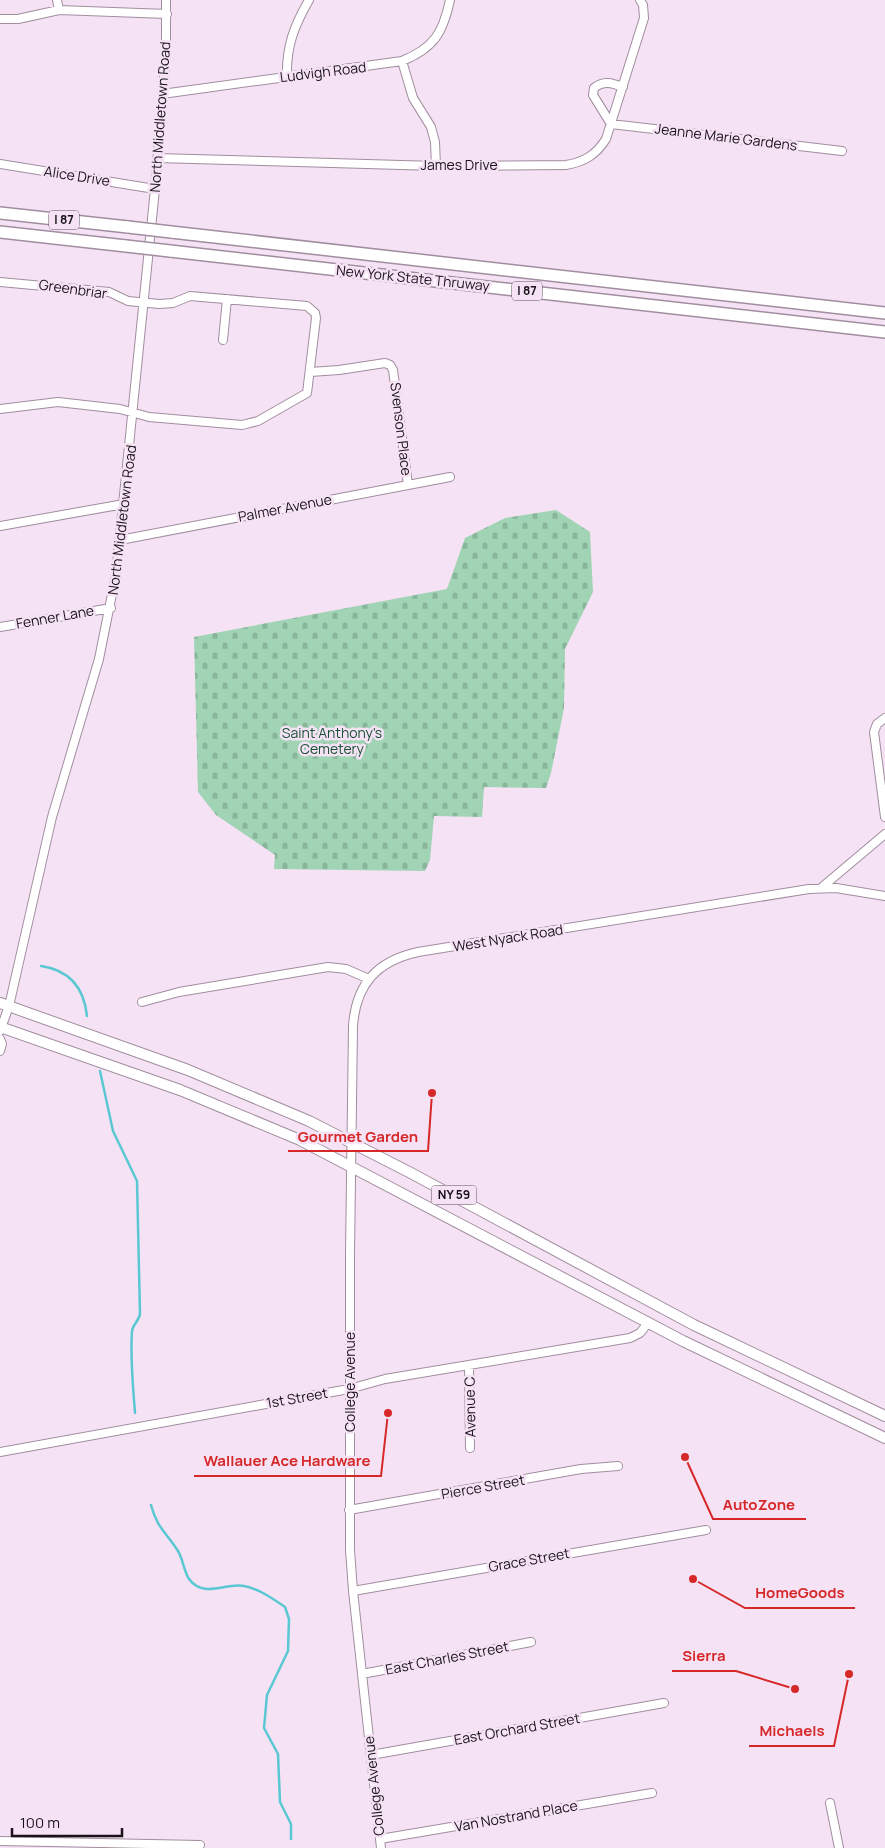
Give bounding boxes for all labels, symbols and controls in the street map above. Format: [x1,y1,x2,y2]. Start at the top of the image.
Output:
street label: North Middletown Road [145,41,174,193]
street label: Ludvigh Road [279,57,367,86]
street label: Jeanne Marie Gardens [654,118,798,155]
street label: James Drive [420,155,498,174]
street label: Alice Drive [43,161,111,190]
road number: I 87 [49,210,79,230]
street label: New York State Thruway [335,260,491,295]
street label: Greenbriar [38,274,108,303]
road number: I 87 [512,282,542,300]
street label: Svenson Place [386,381,417,477]
street label: North Middletown Road [103,444,140,596]
street label: Palmer Avenue [236,489,333,526]
street label: Fenner Lane [14,600,95,633]
park label: Saint Anthony's Cemetery [282,723,382,758]
street label: West Nyack Road [451,919,564,956]
callout: Gourmet Garden [288,1121,428,1151]
text: Gourmet Garden [298,1126,418,1147]
road number: NY 59 [432,1186,476,1204]
street label: College Avenue [340,1332,359,1432]
street label: Avenue C [459,1376,480,1438]
street label: 1st Street [265,1383,330,1412]
callout: Wallauer Ace Hardware [194,1446,381,1476]
text: Wallauer Ace Hardware [203,1450,371,1471]
street label: Pierce Street [440,1470,527,1503]
callout: AutoZone [713,1489,806,1519]
text: AutoZone [723,1494,795,1515]
street label: Grace Street [487,1543,571,1576]
callout: HomeGoods [745,1578,855,1608]
text: HomeGoods [755,1582,845,1603]
street label: East Charles Street [384,1636,511,1679]
callout: Sierra [672,1641,736,1671]
text: Sierra [682,1645,726,1666]
street label: East Orchard Street [452,1708,582,1749]
callout: Michaels [749,1716,834,1746]
text: Michaels [759,1720,825,1741]
street label: College Avenue [359,1735,388,1837]
street label: Van Nostrand Place [453,1795,579,1836]
scale bar [12,1806,122,1838]
text: 100 m [20,1812,60,1833]

